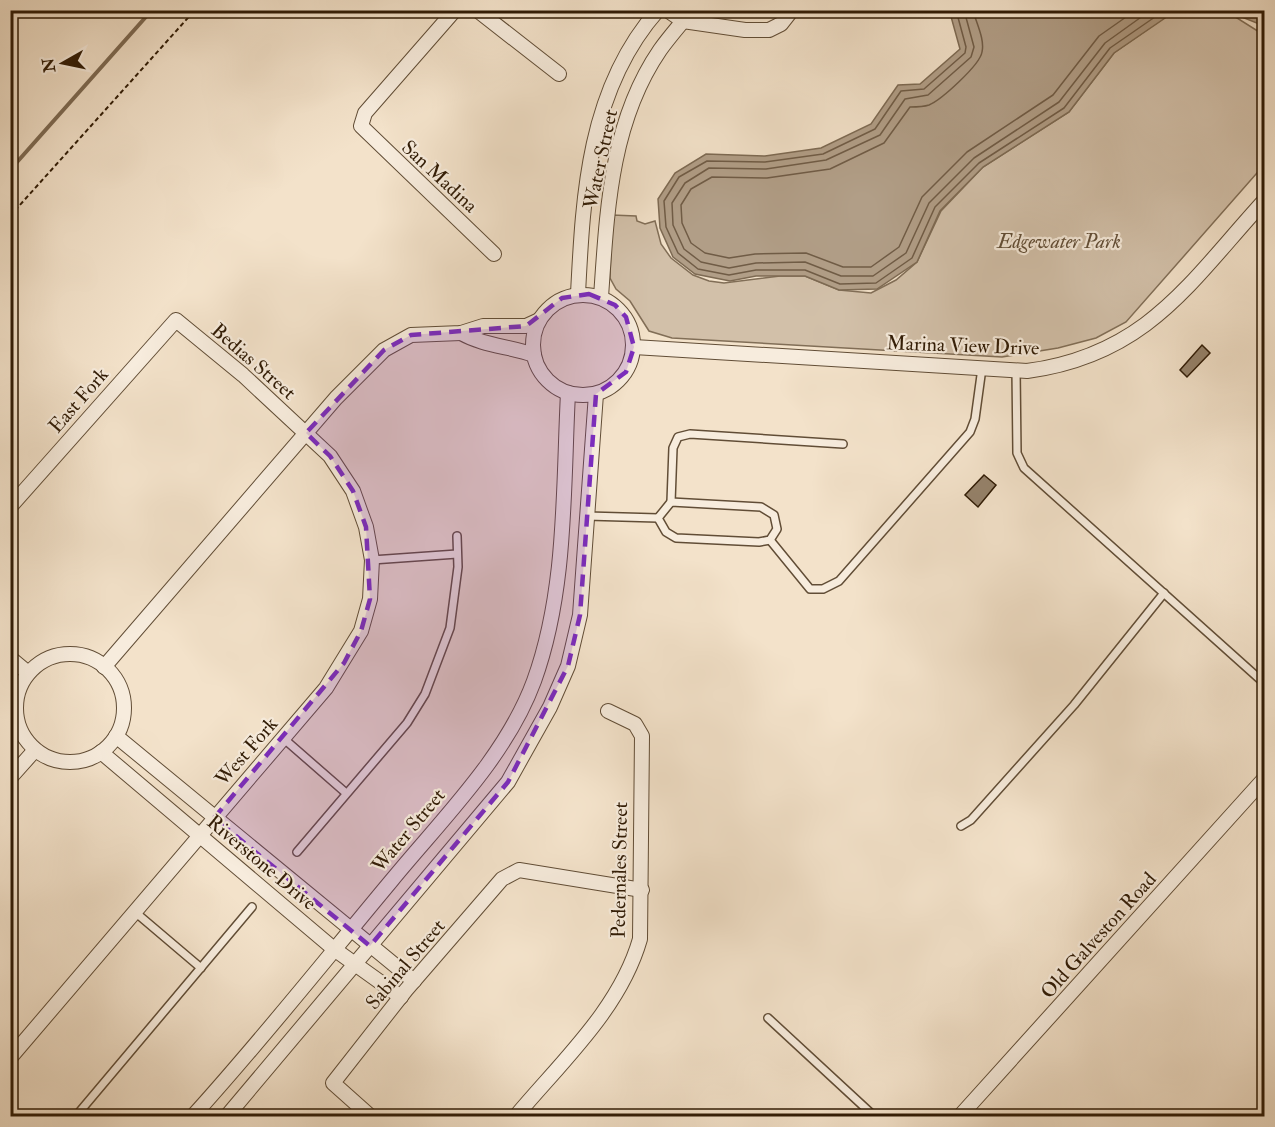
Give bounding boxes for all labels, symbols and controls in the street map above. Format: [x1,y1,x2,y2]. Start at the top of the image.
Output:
north arrow [33,33,93,93]
text: N [38,56,60,75]
street label: Water Street [577,106,623,212]
street label: San Madina [396,135,483,218]
park label: Edgewater Park [995,229,1121,254]
street label: Bedias Street [206,318,302,405]
street label: Marina View Drive [886,330,1040,361]
street label: East Fork [43,362,114,438]
street label: West Fork [209,711,283,792]
street label: Water Street [366,783,451,878]
street label: Pedernales Street [606,801,633,938]
street label: Riverstone Drive [202,809,322,915]
street label: Old Galveston Road [1035,867,1162,1004]
street label: Sabinal Street [360,914,451,1015]

